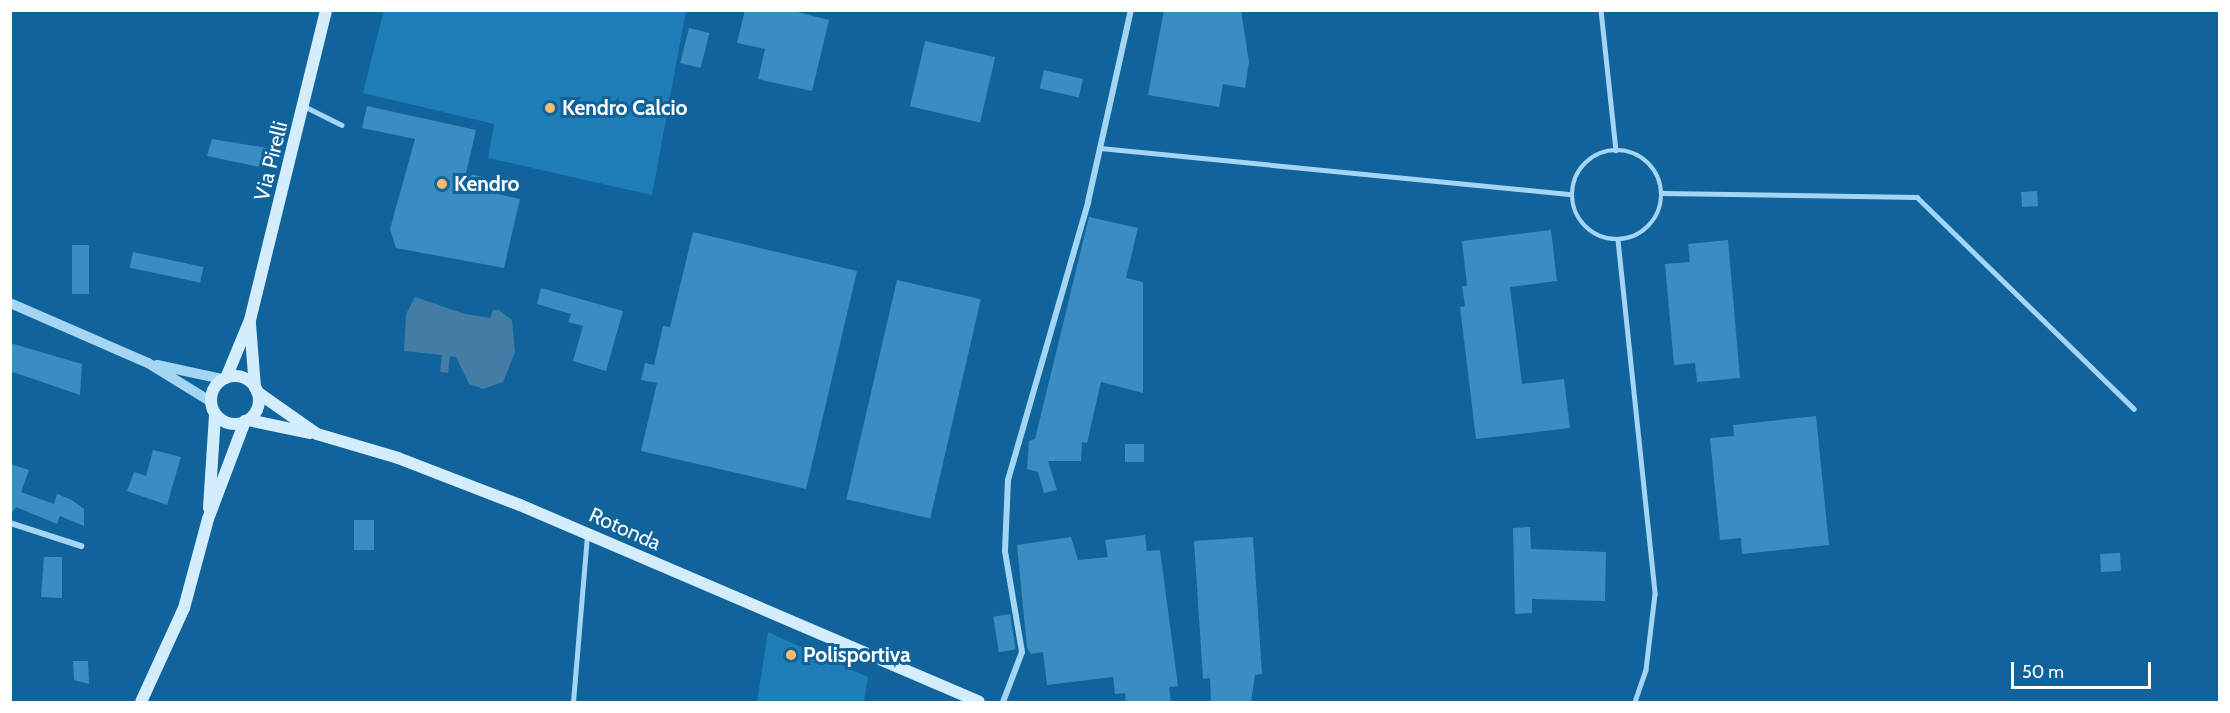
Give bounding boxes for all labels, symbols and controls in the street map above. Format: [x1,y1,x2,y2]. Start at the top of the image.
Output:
place label: Kendro Calcio [562,95,687,121]
marker: Kendro Calcio [543,101,557,115]
street label: Via Pirelli [249,119,293,203]
place label: Kendro [454,171,520,197]
marker: Kendro [435,177,449,191]
street label: Rotonda [585,502,665,556]
place label: Polisportiva [803,642,911,668]
marker: Polisportiva [784,648,798,662]
scale bar [2014,650,2154,688]
text: 50 m [2022,661,2064,683]

